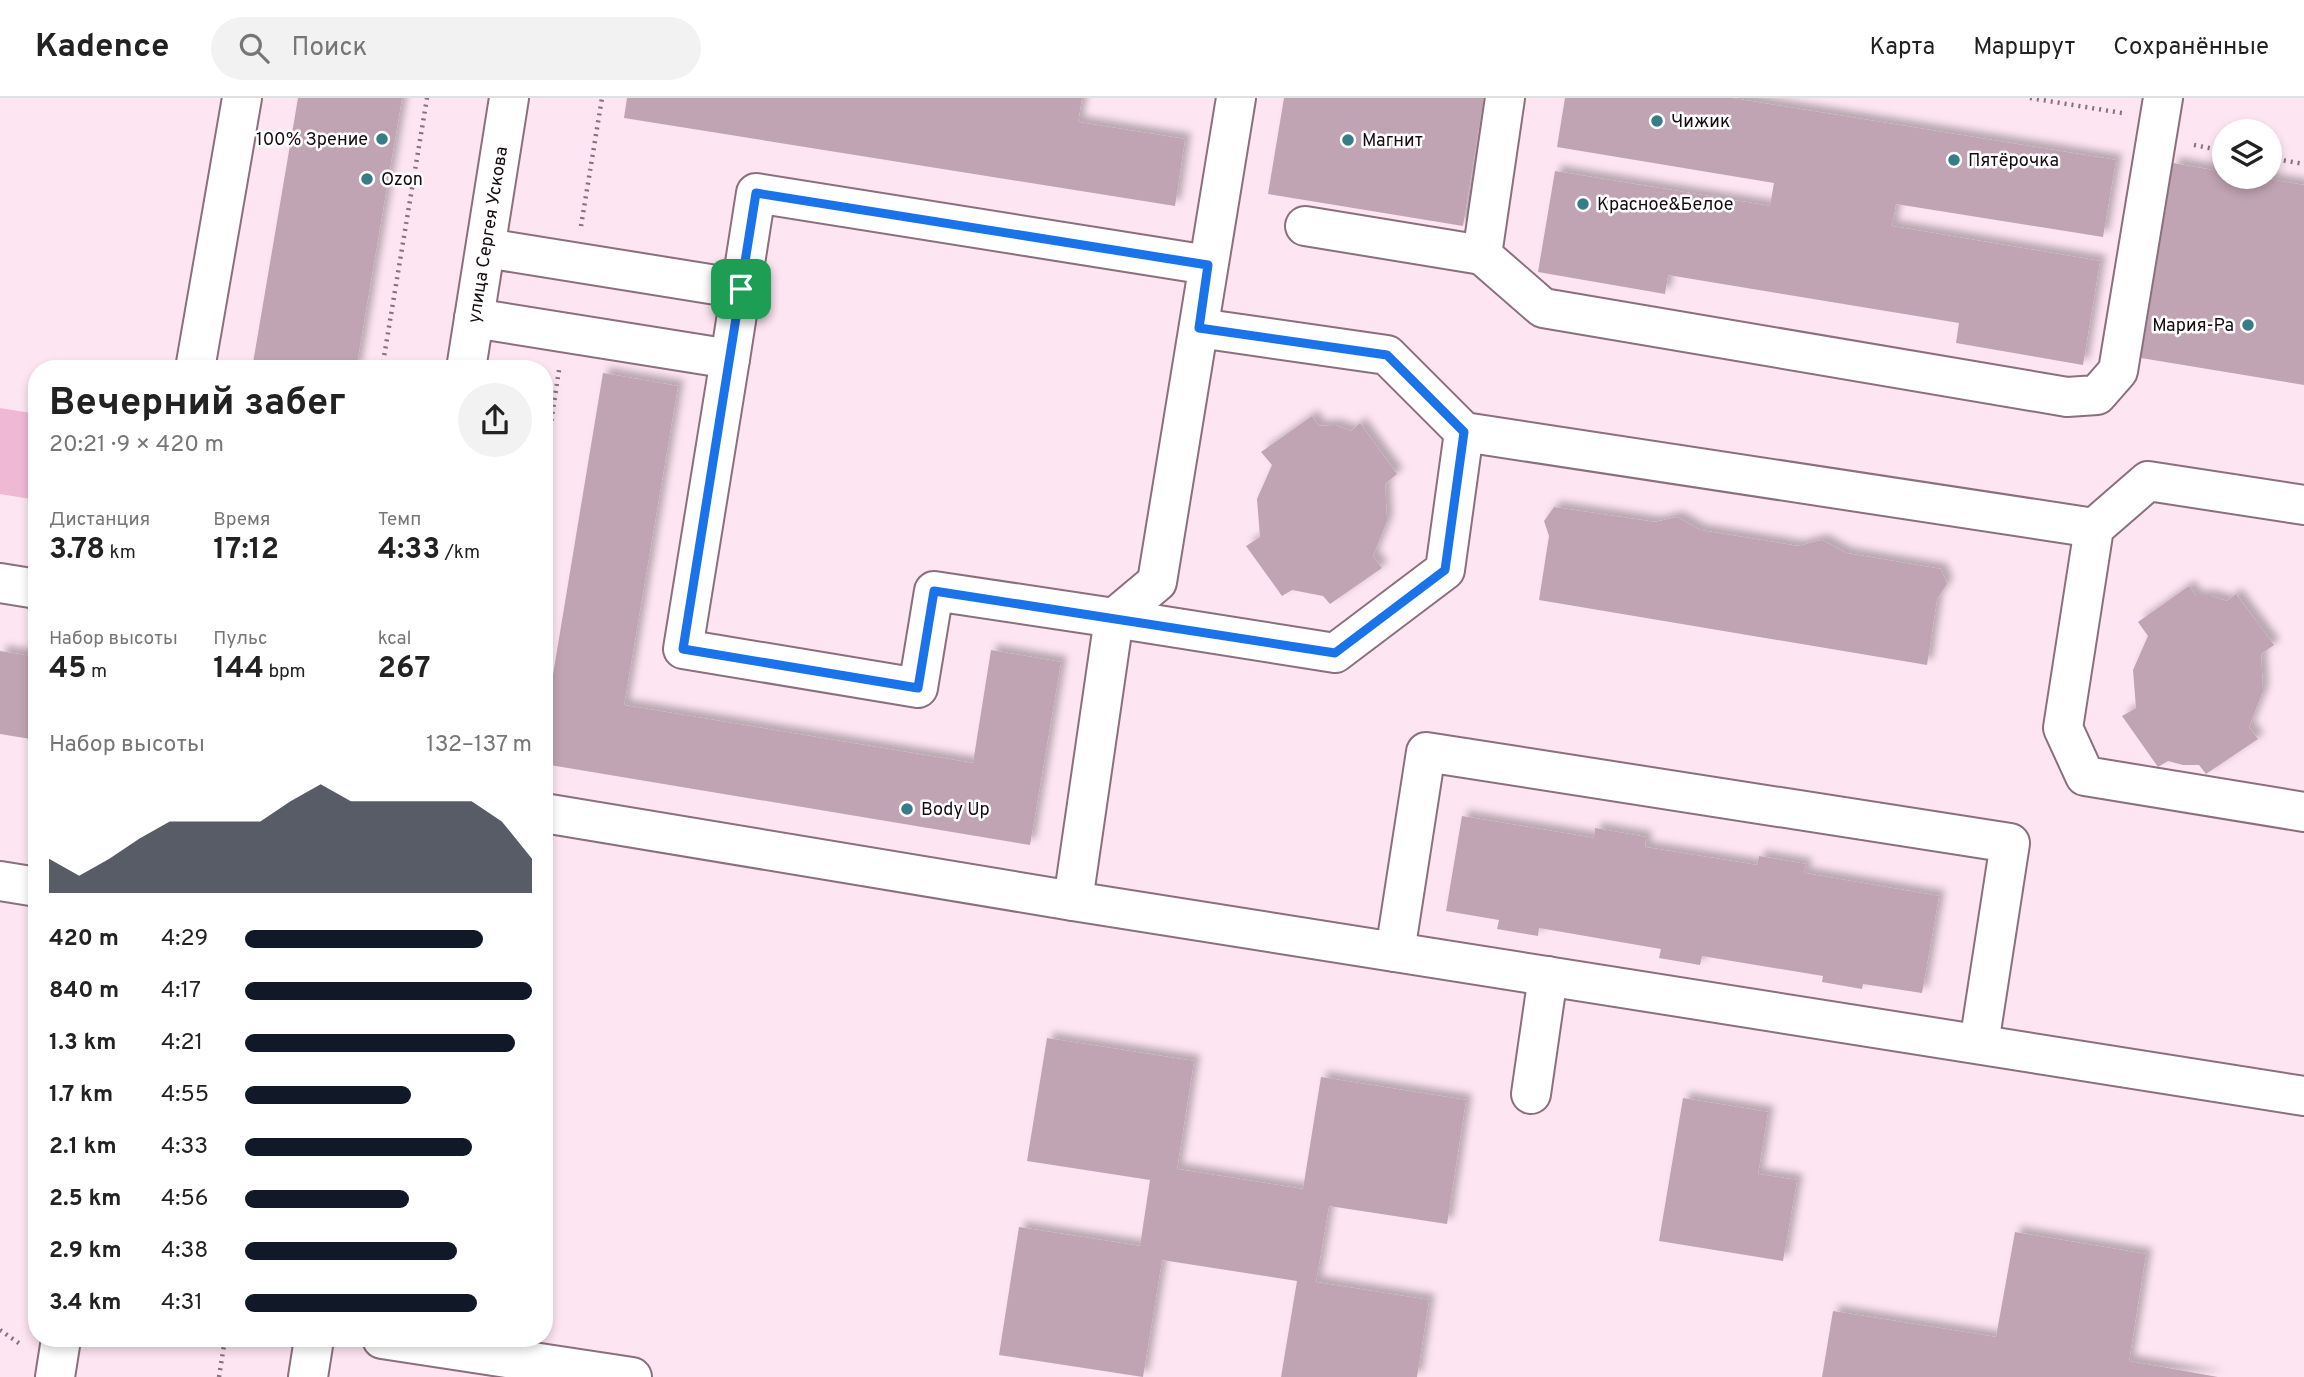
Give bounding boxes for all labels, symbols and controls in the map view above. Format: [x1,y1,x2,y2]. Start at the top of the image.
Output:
search box [211,17,701,80]
text: Kadence [35,27,169,69]
icon: search [235,29,273,67]
text: Поиск [291,32,367,65]
text: Карта [1869,33,1935,63]
text: Маршрут [1973,33,2075,63]
text: Сохранённые [2113,33,2269,63]
place label: Чижик [1671,111,1730,134]
marker: Чижик [1649,113,1665,129]
map controls [2212,119,2282,189]
button: layers [2212,119,2282,189]
place label: 100% Зрение [256,129,368,152]
place label: Магнит [1362,130,1423,153]
marker: 100% Зрение [374,131,390,147]
marker: Магнит [1340,132,1356,148]
street label: улица Сергея Ускова [463,145,514,325]
place label: Пятёрочка [1968,150,2059,173]
marker: Пятёрочка [1946,152,1962,168]
place label: Ozon [381,169,423,192]
marker: Ozon [359,171,375,187]
place label: Красное&Белое [1597,194,1733,217]
marker: Красное&Белое [1575,196,1591,212]
pin [711,259,771,319]
icon: arrive [722,270,760,308]
place label: Мария-Ра [2152,315,2234,338]
marker: Мария-Ра [2240,317,2256,333]
text: Вечерний забег [49,380,346,429]
button: share [458,383,532,457]
text: 20:21 · 9 × 420 m [49,431,224,460]
text: Дистанция [49,508,150,532]
text: Время [213,508,270,532]
text: Темп [378,508,421,532]
text: 3.78 [49,532,105,569]
text: 17:12 [213,532,279,569]
text: 4:33 [378,532,440,569]
text: km [105,541,136,565]
text: /km [440,541,480,565]
text: Набор высоты [49,627,178,651]
text: Пульс [213,627,267,651]
text: kcal [378,627,411,651]
text: 45 [49,651,87,688]
text: 144 [213,651,264,688]
text: 267 [378,651,431,688]
text: m [87,660,107,684]
text: bpm [264,660,306,684]
text: Набор высоты [49,731,205,760]
text: 132–137 m [426,731,532,760]
place label: Body Up [921,799,990,822]
marker: Body Up [899,801,915,817]
text: 420 m [49,925,119,954]
text: 4:29 [161,925,208,954]
text: 840 m [49,977,119,1006]
text: 4:17 [161,977,201,1006]
text: 1.3 km [49,1029,116,1058]
text: 4:21 [161,1029,203,1058]
text: 1.7 km [49,1081,113,1110]
text: 4:55 [161,1081,209,1110]
text: 2.1 km [49,1133,117,1162]
text: 4:33 [161,1133,208,1162]
text: 2.5 km [49,1185,122,1214]
text: 4:56 [161,1185,208,1214]
text: 2.9 km [49,1237,122,1266]
text: 4:38 [161,1237,208,1266]
text: 3.4 km [49,1289,121,1318]
text: 4:31 [161,1289,203,1318]

